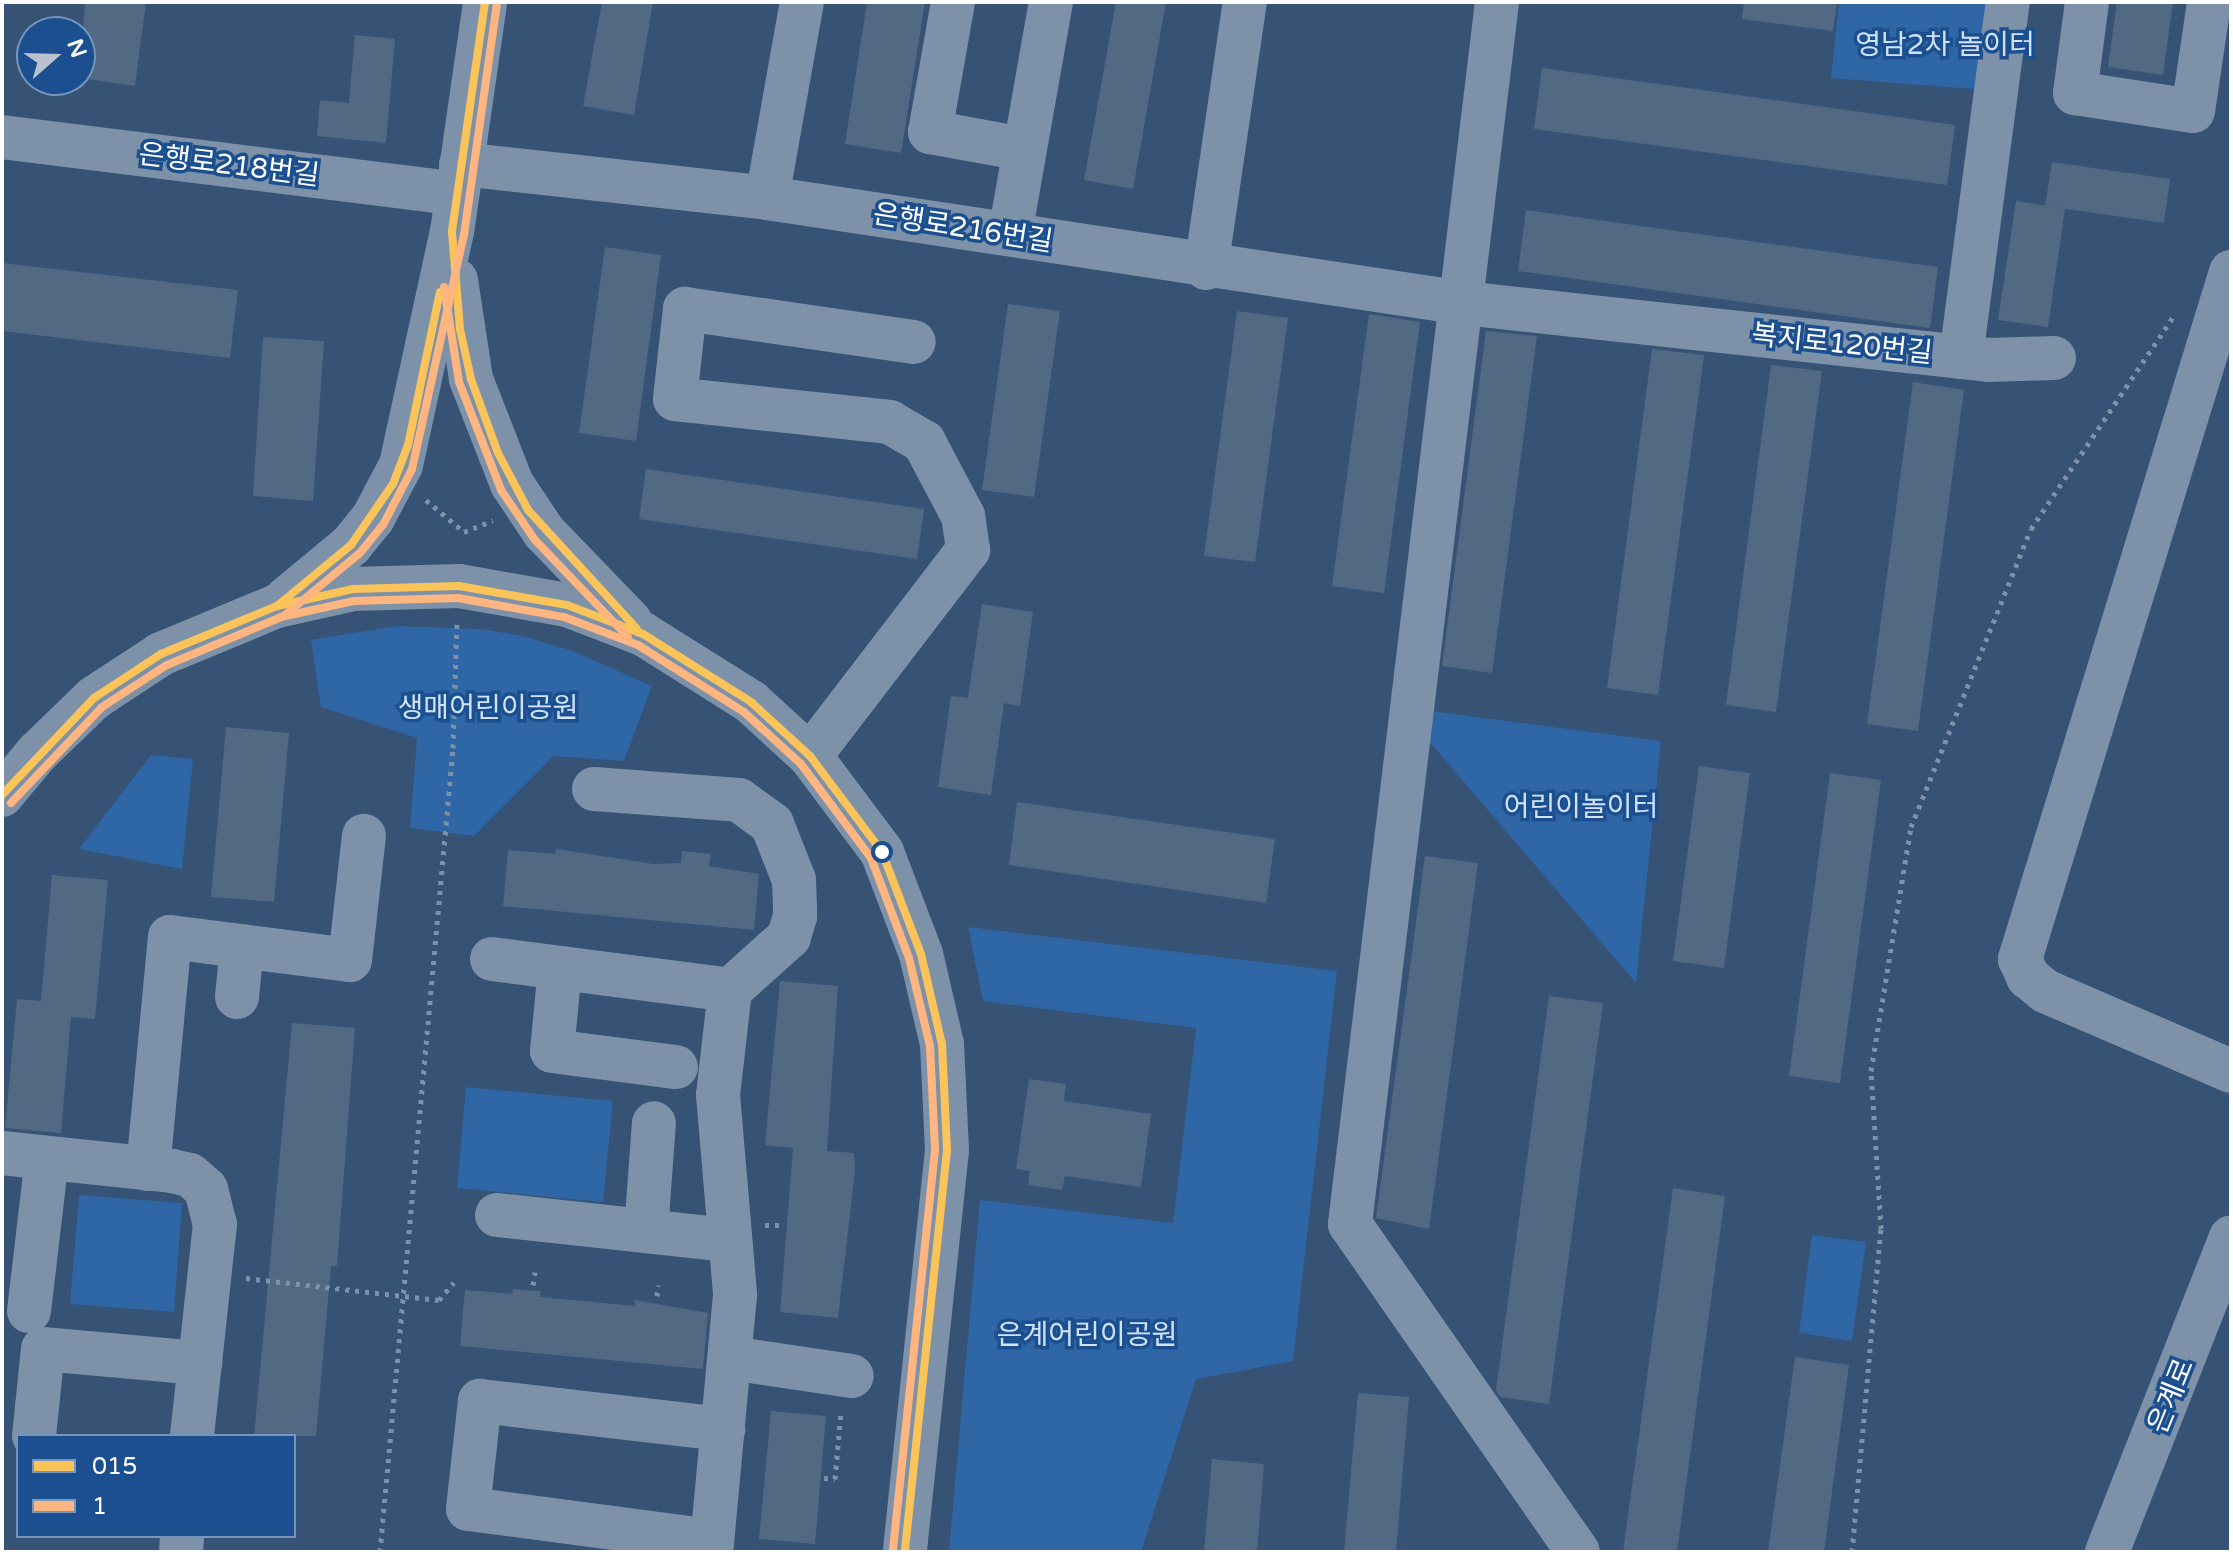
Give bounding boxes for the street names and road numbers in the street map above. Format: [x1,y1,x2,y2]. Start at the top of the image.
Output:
street label: 은행로218번길 [137,137,321,193]
street label: 은행로216번길 [871,197,1055,259]
street label: 복지로120번길 [1750,318,1934,370]
street label: 은계로 [2141,1354,2201,1438]

